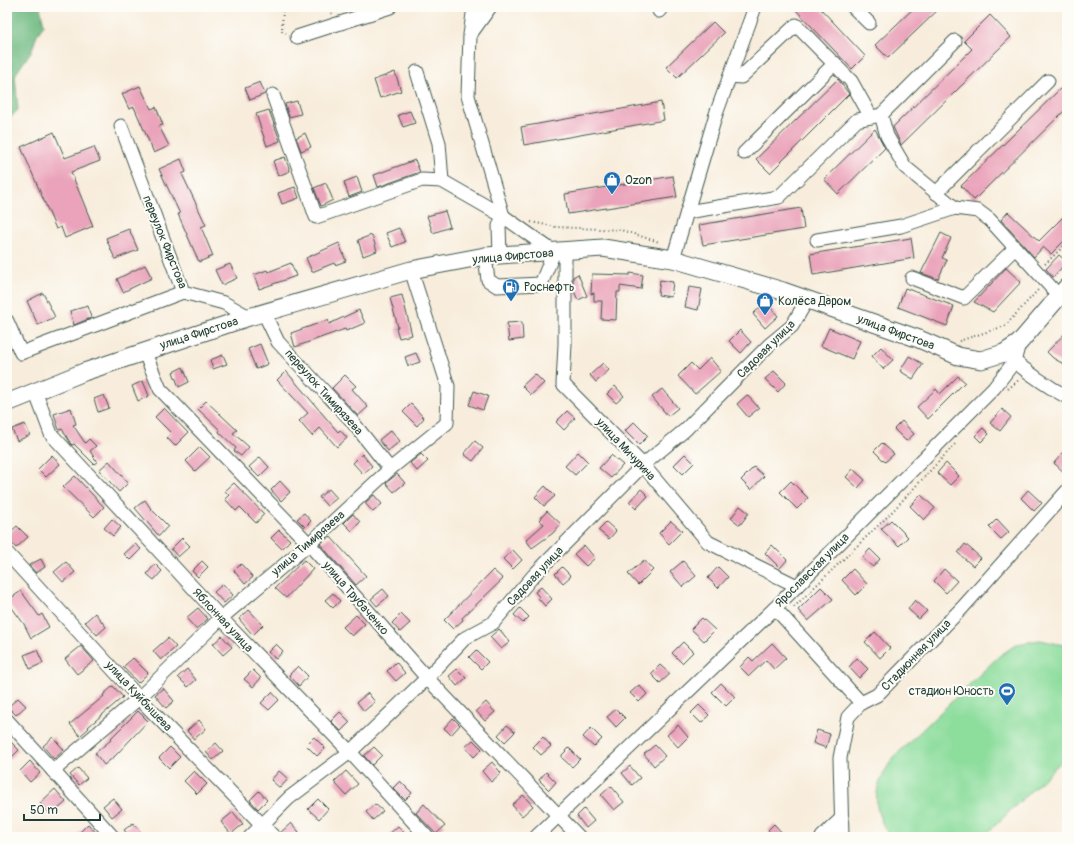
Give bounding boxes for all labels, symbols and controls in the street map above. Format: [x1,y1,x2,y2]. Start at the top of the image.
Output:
shop icon: Ozon [602,170,622,195]
place label: Ozon [625,173,652,188]
street label: переулок Фирстова [139,193,190,291]
street label: улица Фирстова [471,245,555,268]
fuel station icon: Роснефть [501,277,521,302]
place label: Роснефть [524,280,574,295]
shop icon: Колёса Даром [755,291,775,316]
place label: Колёса Даром [778,294,851,309]
street label: улица Фирстова [854,311,937,354]
street label: улица Фирстова [157,314,241,353]
street label: Садовая улица [734,317,799,382]
street label: переулок Тимирязева [281,346,366,439]
street label: улица Мичурина [592,414,659,484]
street label: улица Тимирязева [268,507,348,580]
street label: Ярославская улица [772,530,853,611]
street label: Садовая улица [504,543,567,609]
street label: улица Трубаченко [319,558,392,639]
street label: Яблонная улица [189,585,256,656]
street label: Стадионная улица [878,616,955,694]
street label: улица Куйбышева [102,657,175,735]
sports icon: стадион Юность [997,681,1017,706]
place label: стадион Юность [909,684,994,699]
scale bar [24,796,100,822]
text: 50 m [30,803,58,818]

